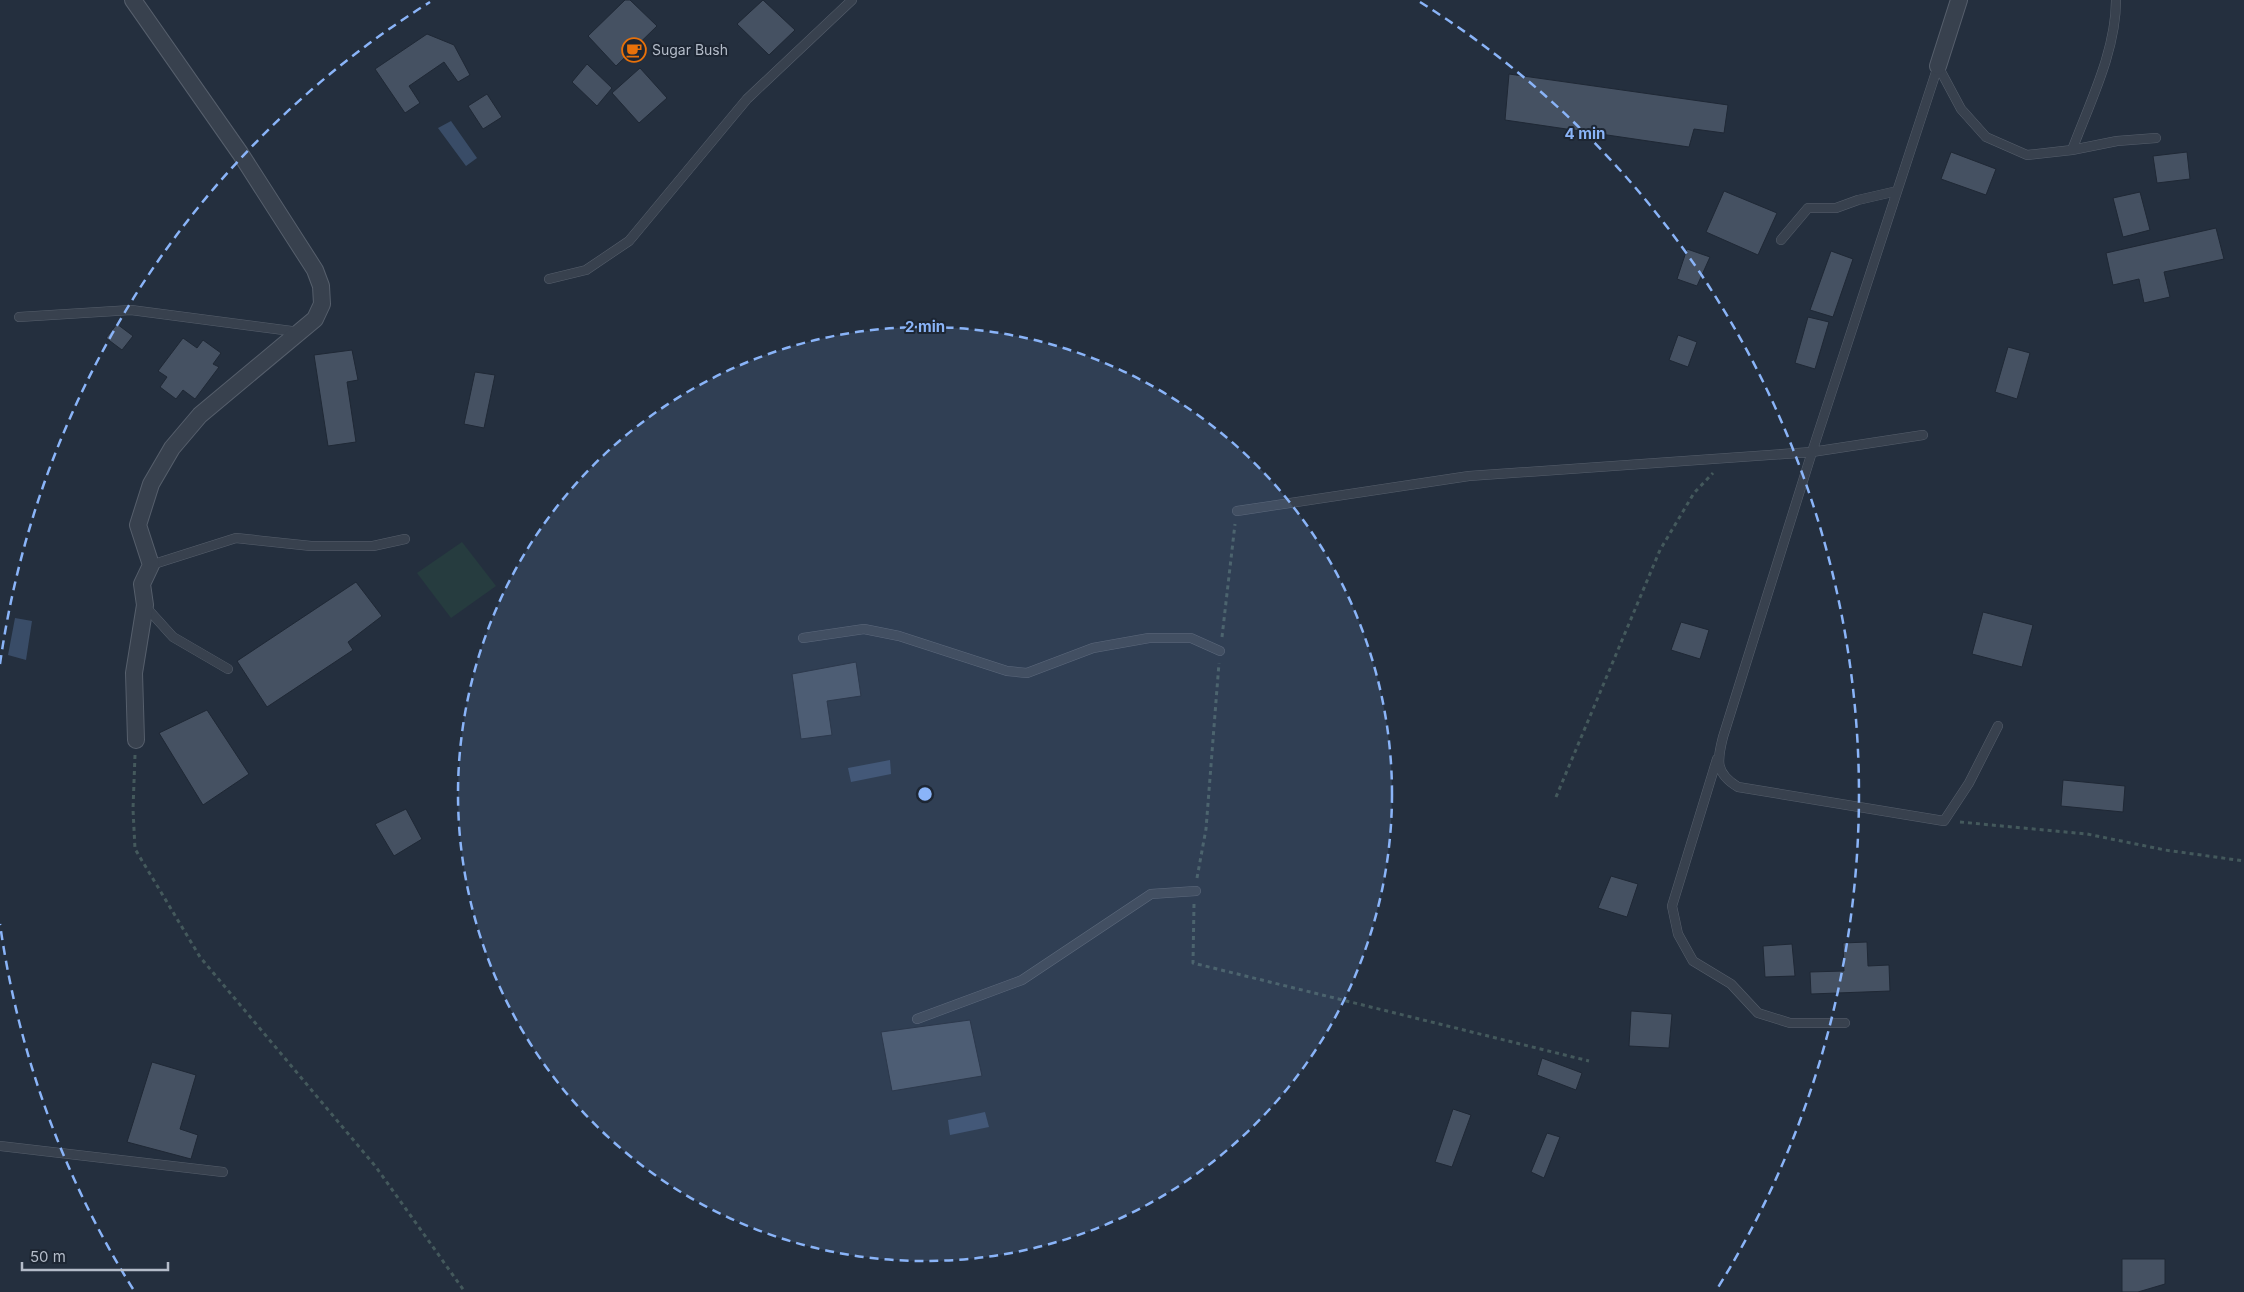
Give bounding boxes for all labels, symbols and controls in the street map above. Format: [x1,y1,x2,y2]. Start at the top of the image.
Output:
cafe icon: Sugar Bush [621,37,647,63]
place label: Sugar Bush [652,41,728,58]
text: 4 min [1565,124,1605,143]
text: 2 min [905,317,945,336]
centre of rings [916,785,934,803]
scale bar [22,1240,169,1272]
text: 50 m [30,1247,66,1266]

